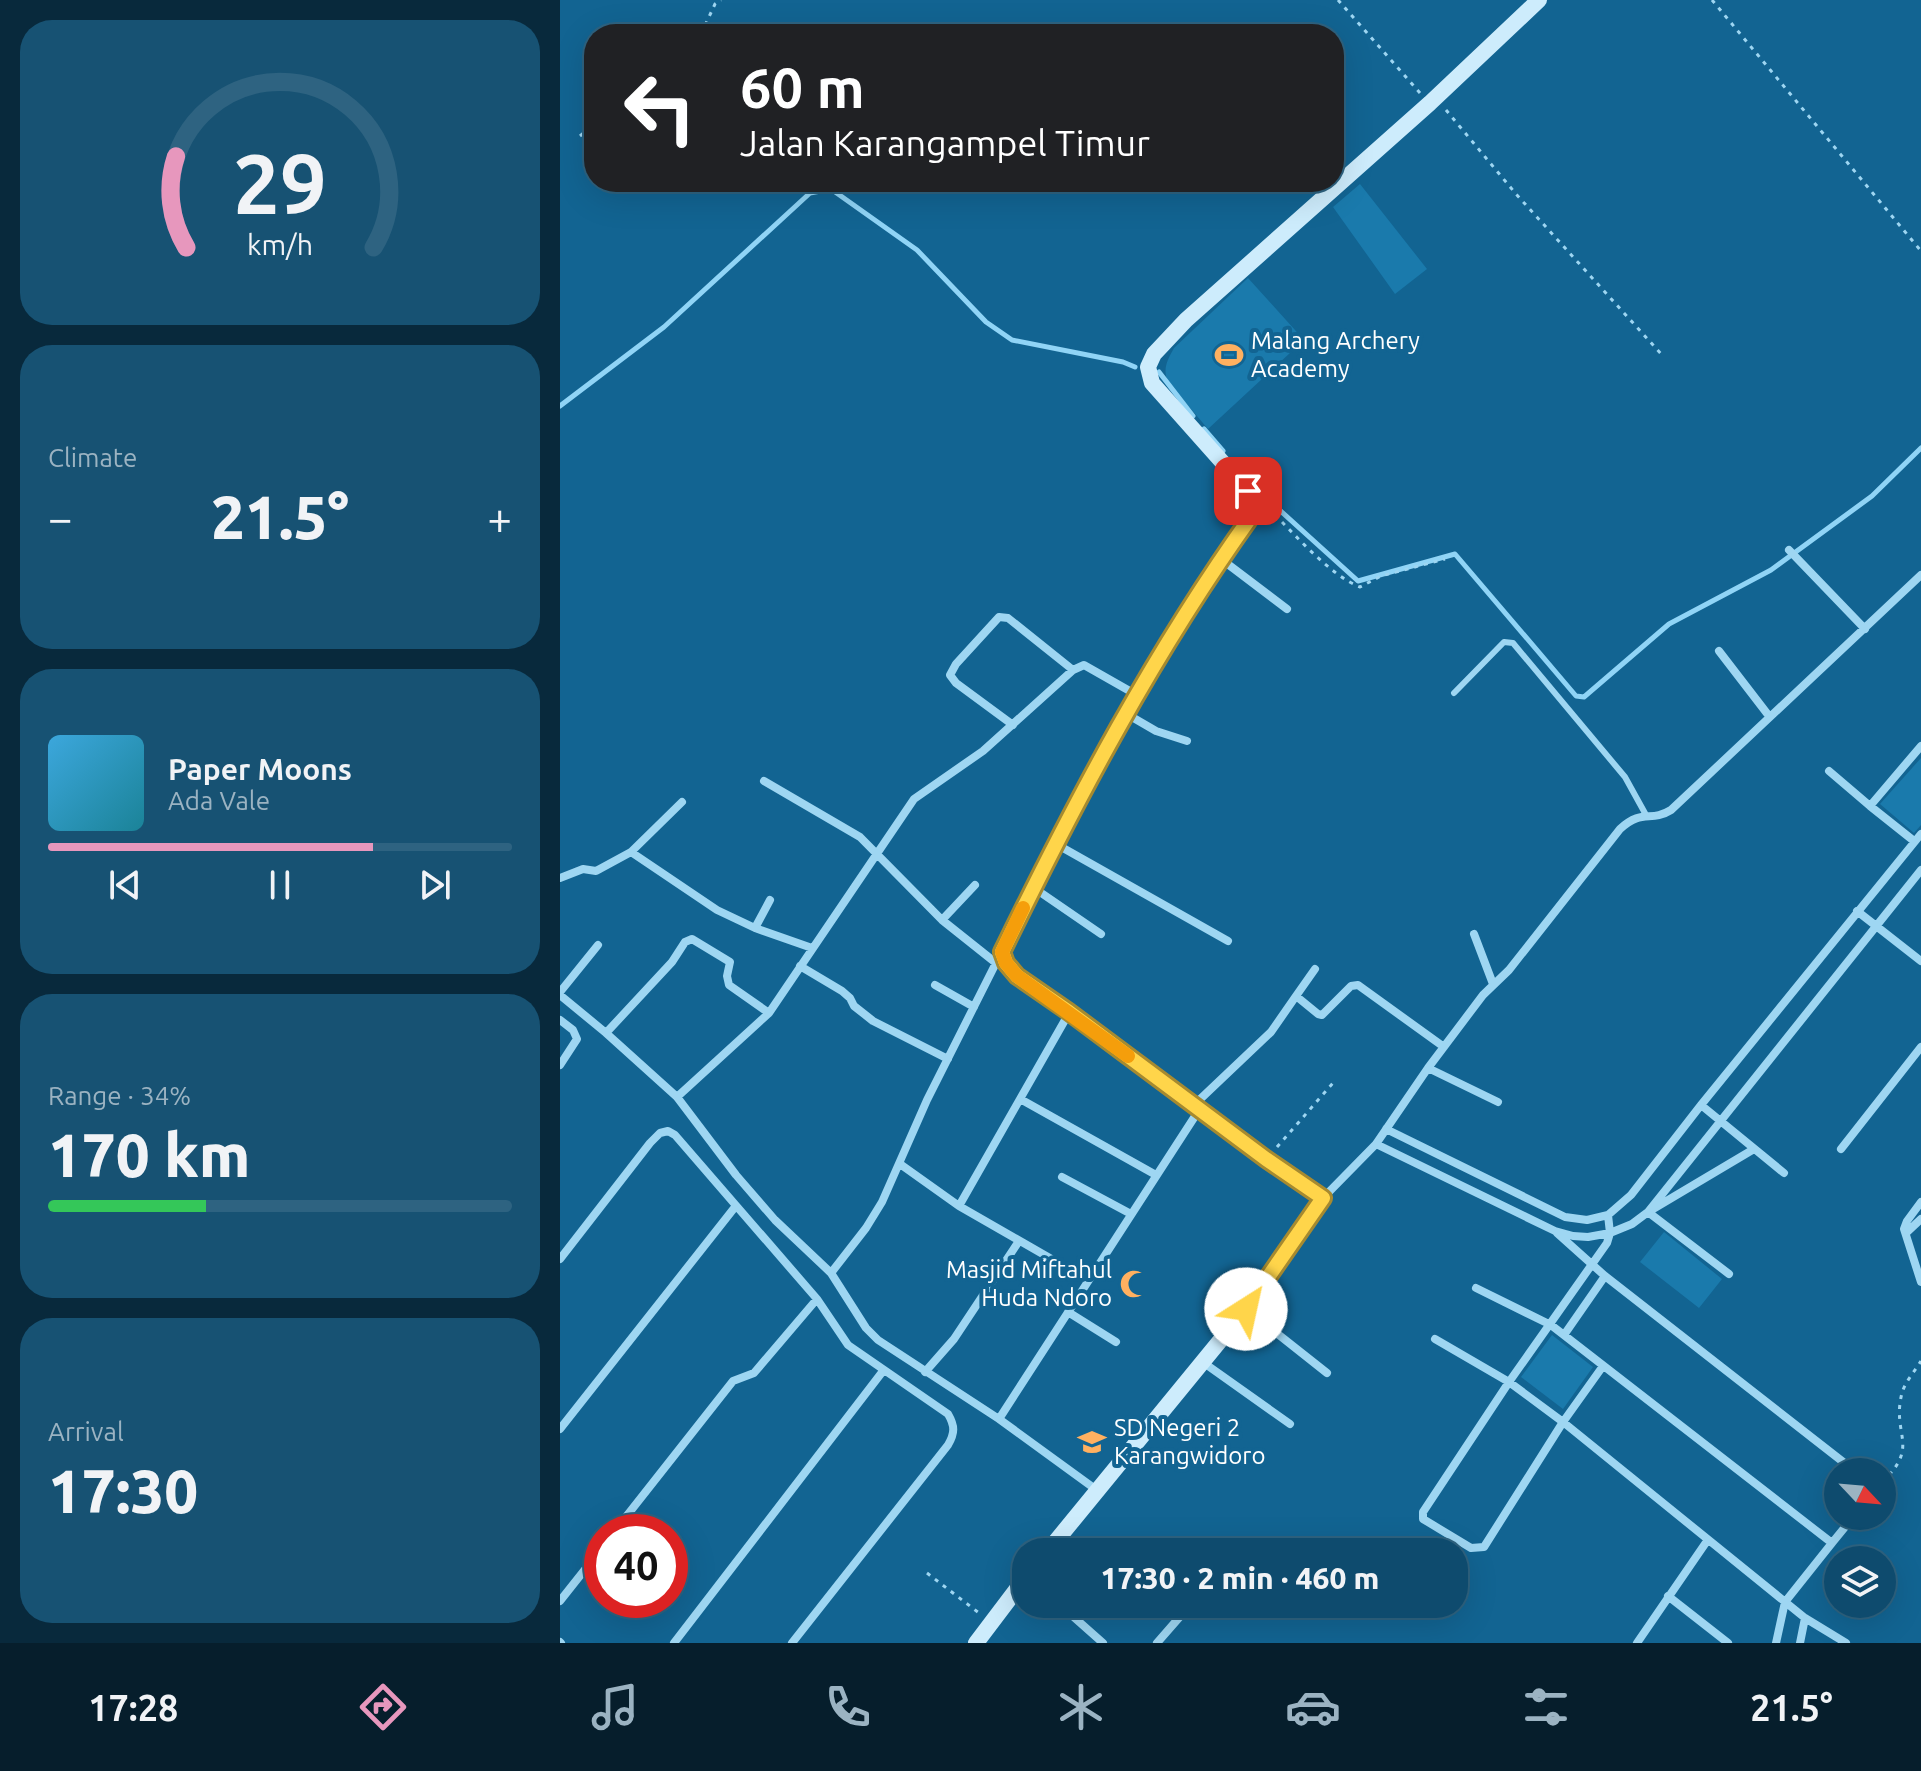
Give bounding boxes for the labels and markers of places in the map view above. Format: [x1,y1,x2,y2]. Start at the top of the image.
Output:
place label: Malang Archery Academy [1251,327,1420,382]
sports icon: Malang Archery Academy [1214,340,1244,370]
pin [1214,457,1282,525]
place label: Masjid Miftahul Huda Ndoro [946,1256,1112,1311]
mosque icon: Masjid Miftahul Huda Ndoro [1119,1269,1149,1299]
place label: SD Negeri 2 Karangwidoro [1114,1414,1265,1469]
school or university icon: SD Negeri 2 Karangwidoro [1077,1427,1107,1457]

